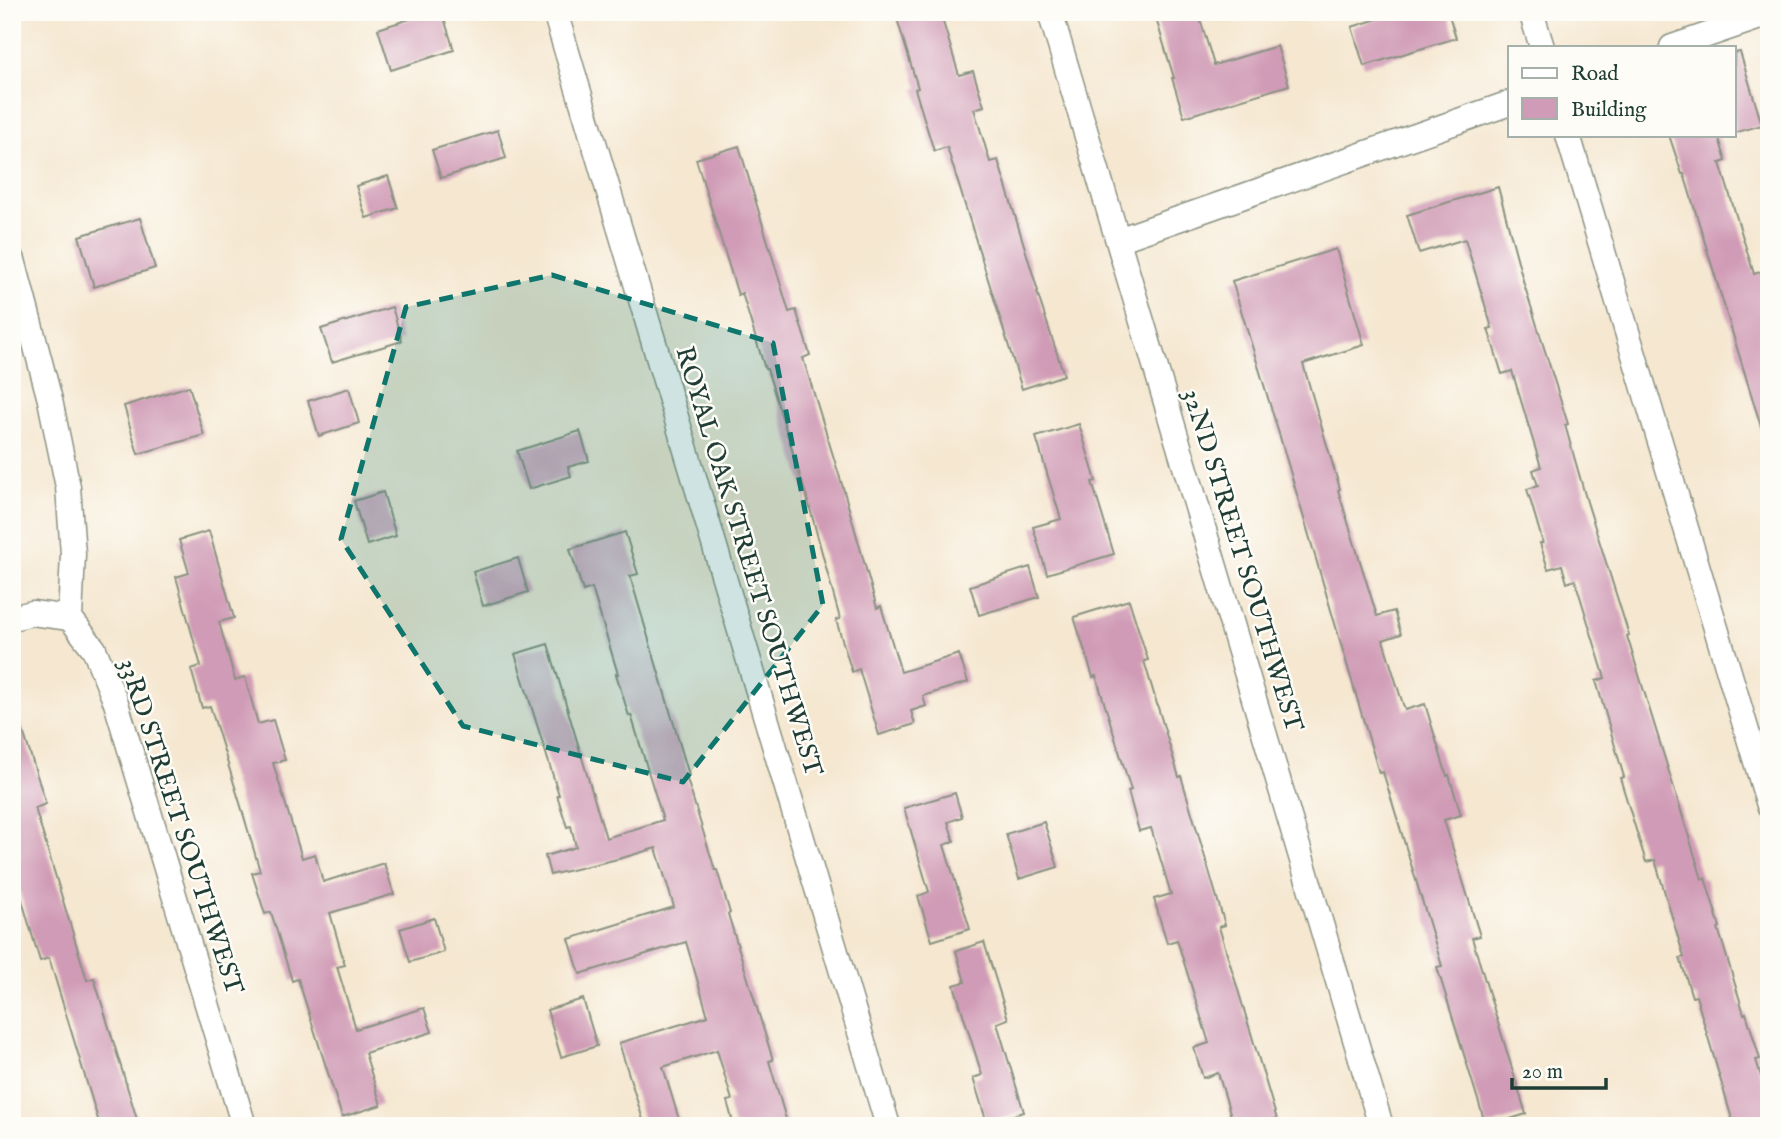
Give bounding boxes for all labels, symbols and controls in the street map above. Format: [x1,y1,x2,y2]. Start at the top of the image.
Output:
legend [1508,46,1736,136]
text: Road [1571,61,1619,88]
text: Building [1571,97,1647,124]
street label: ROYAL OAK STREET SOUTHWEST [667,343,830,780]
street label: 32ND STREET SOUTHWEST [1175,385,1311,736]
street label: 33RD STREET SOUTHWEST [111,654,251,999]
scale bar [1512,1047,1606,1091]
text: 20 m [1522,1059,1563,1086]

